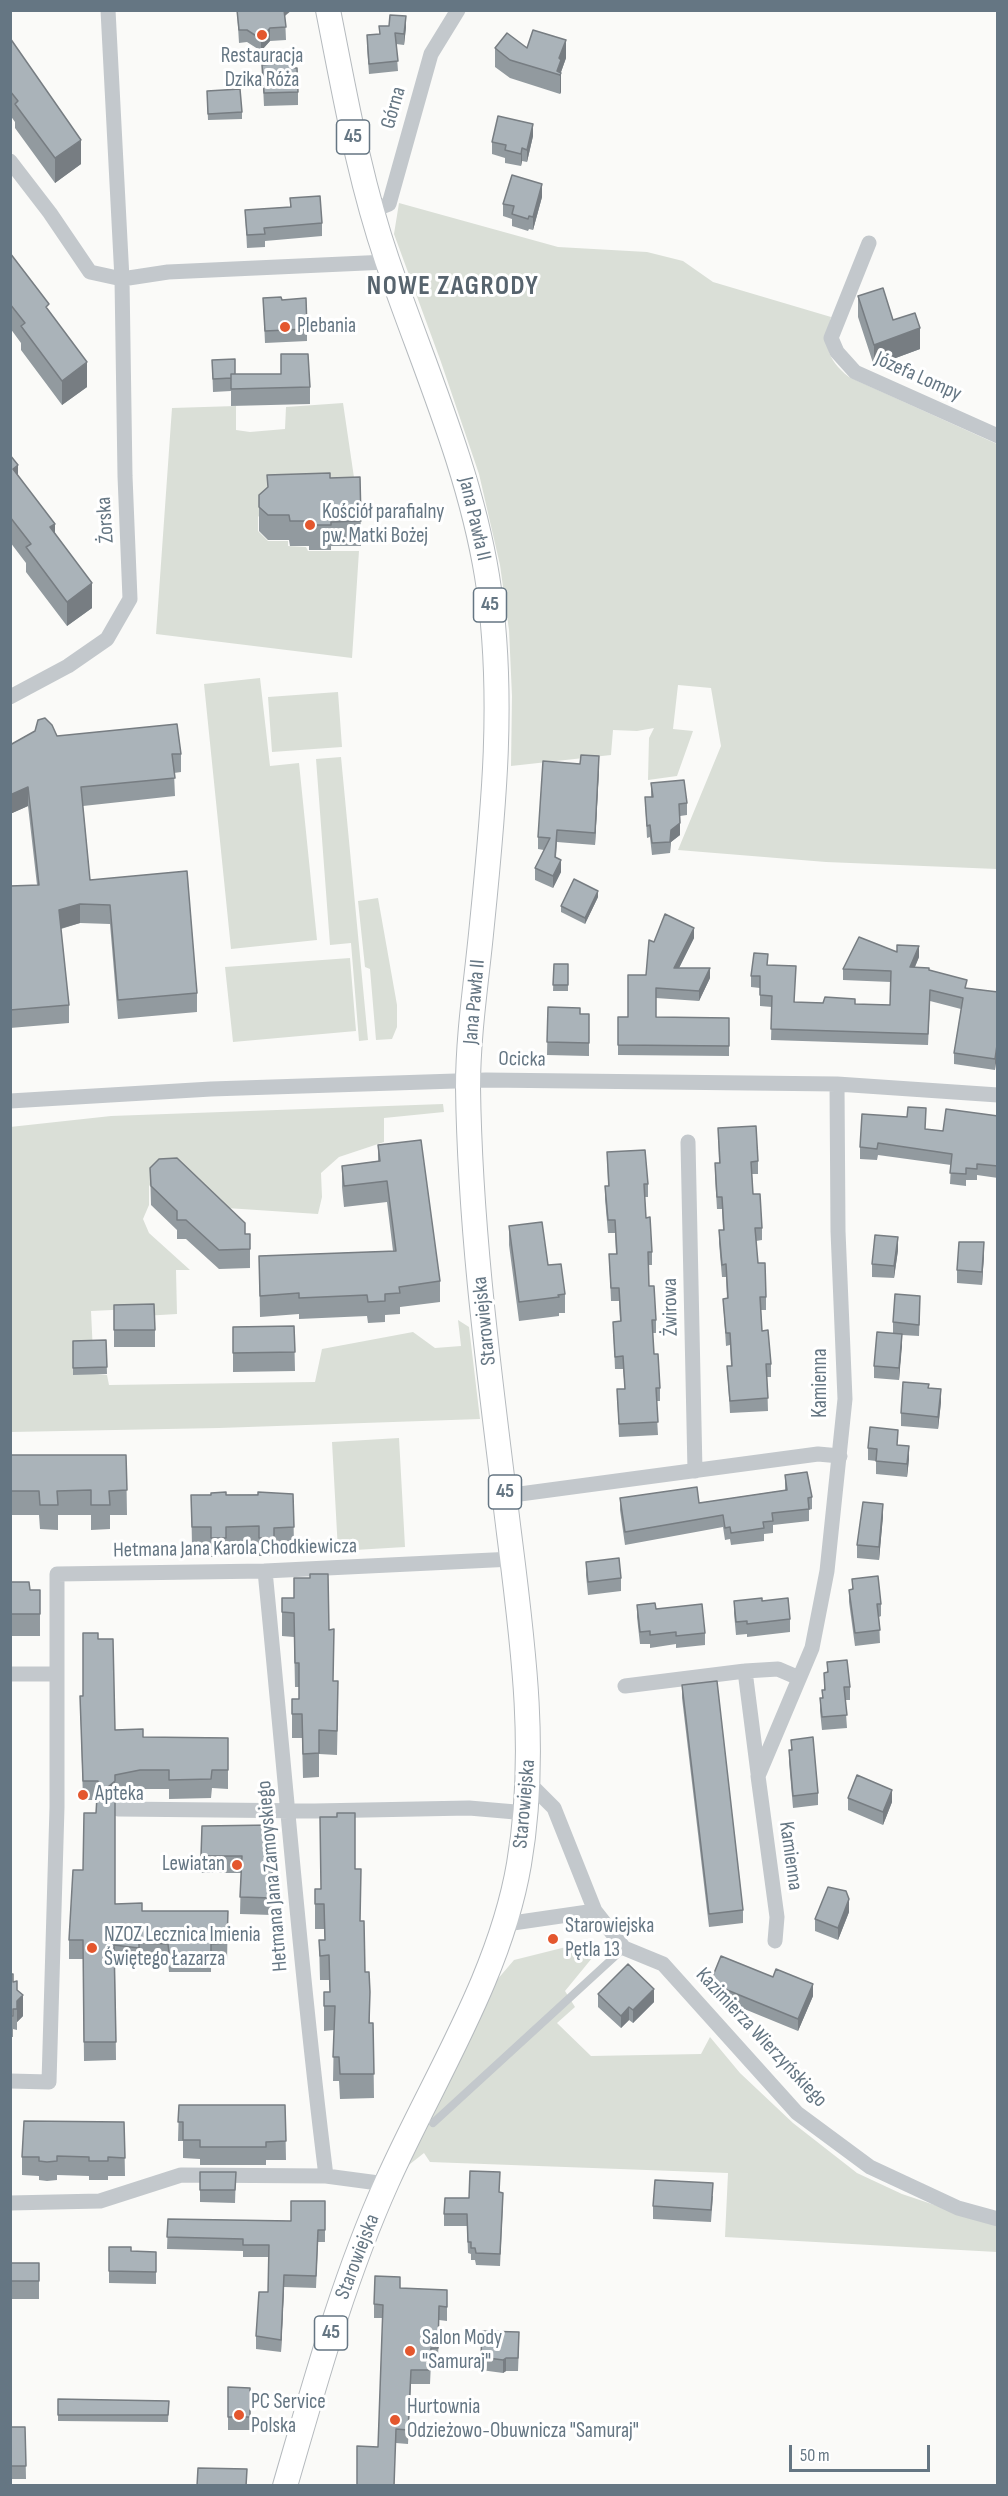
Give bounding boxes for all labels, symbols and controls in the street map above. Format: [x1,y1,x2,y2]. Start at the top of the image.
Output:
marker: Restauracja Dzika Róża [255,28,269,42]
place label: Restauracja Dzika Róża [221,44,303,94]
street label: Górna [376,84,412,132]
road number: 45 [336,120,370,154]
district label: NOWE ZAGRODY [367,271,539,303]
place label: Plebania [297,314,356,340]
marker: Plebania [278,320,292,334]
street label: Józefa Lompy [871,347,965,407]
street label: Jana Pawła II [452,475,496,563]
street label: Żorska [92,496,120,544]
place label: Kościół parafialny pw. Matki Bożej [322,500,444,550]
marker: Kościół parafialny pw. Matki Bożej [303,518,317,532]
road number: 45 [474,588,506,622]
street label: Jana Pawła II [459,959,491,1045]
street label: Ocicka [498,1047,546,1073]
street label: Starowiejska [468,1275,502,1367]
street label: Żwirowa [658,1278,684,1336]
street label: Kamienna [808,1348,834,1418]
road number: 45 [488,1475,522,1509]
street label: Hetmana Jana Karola Chodkiewicza [113,1534,357,1564]
street label: Starowiejska [509,1758,541,1850]
street label: Hetmana Jana Zamoyskiego [252,1779,294,1973]
place label: Apteka [95,1782,144,1808]
marker: Apteka [76,1788,90,1802]
street label: Kamienna [773,1820,807,1892]
place label: Lewiatan [162,1852,225,1878]
marker: Lewiatan [230,1858,244,1872]
place label: Starowiejska Pętla 13 [565,1914,654,1964]
place label: NZOZ Lecznica Imienia Świętego Łazarza [104,1923,261,1973]
marker: Starowiejska Pętla 13 [546,1932,560,1946]
marker: NZOZ Lecznica Imienia Świętego Łazarza [85,1941,99,1955]
street label: Kazimierza Wierzyńskiego [690,1963,832,2113]
street label: Starowiejska [330,2211,386,2303]
road number: 45 [314,2316,348,2350]
place label: Salon Mody "Samuraj" [422,2326,502,2376]
marker: Salon Mody "Samuraj" [403,2344,417,2358]
place label: PC Service Polska [251,2390,326,2440]
place label: Hurtownia Odzieżowo-Obuwnicza "Samuraj" [407,2395,639,2445]
marker: PC Service Polska [232,2408,246,2422]
marker: Hurtownia Odzieżowo-Obuwnicza "Samuraj" [388,2413,402,2427]
scale bar [792,2433,933,2471]
text: 50 m [800,2445,830,2466]

